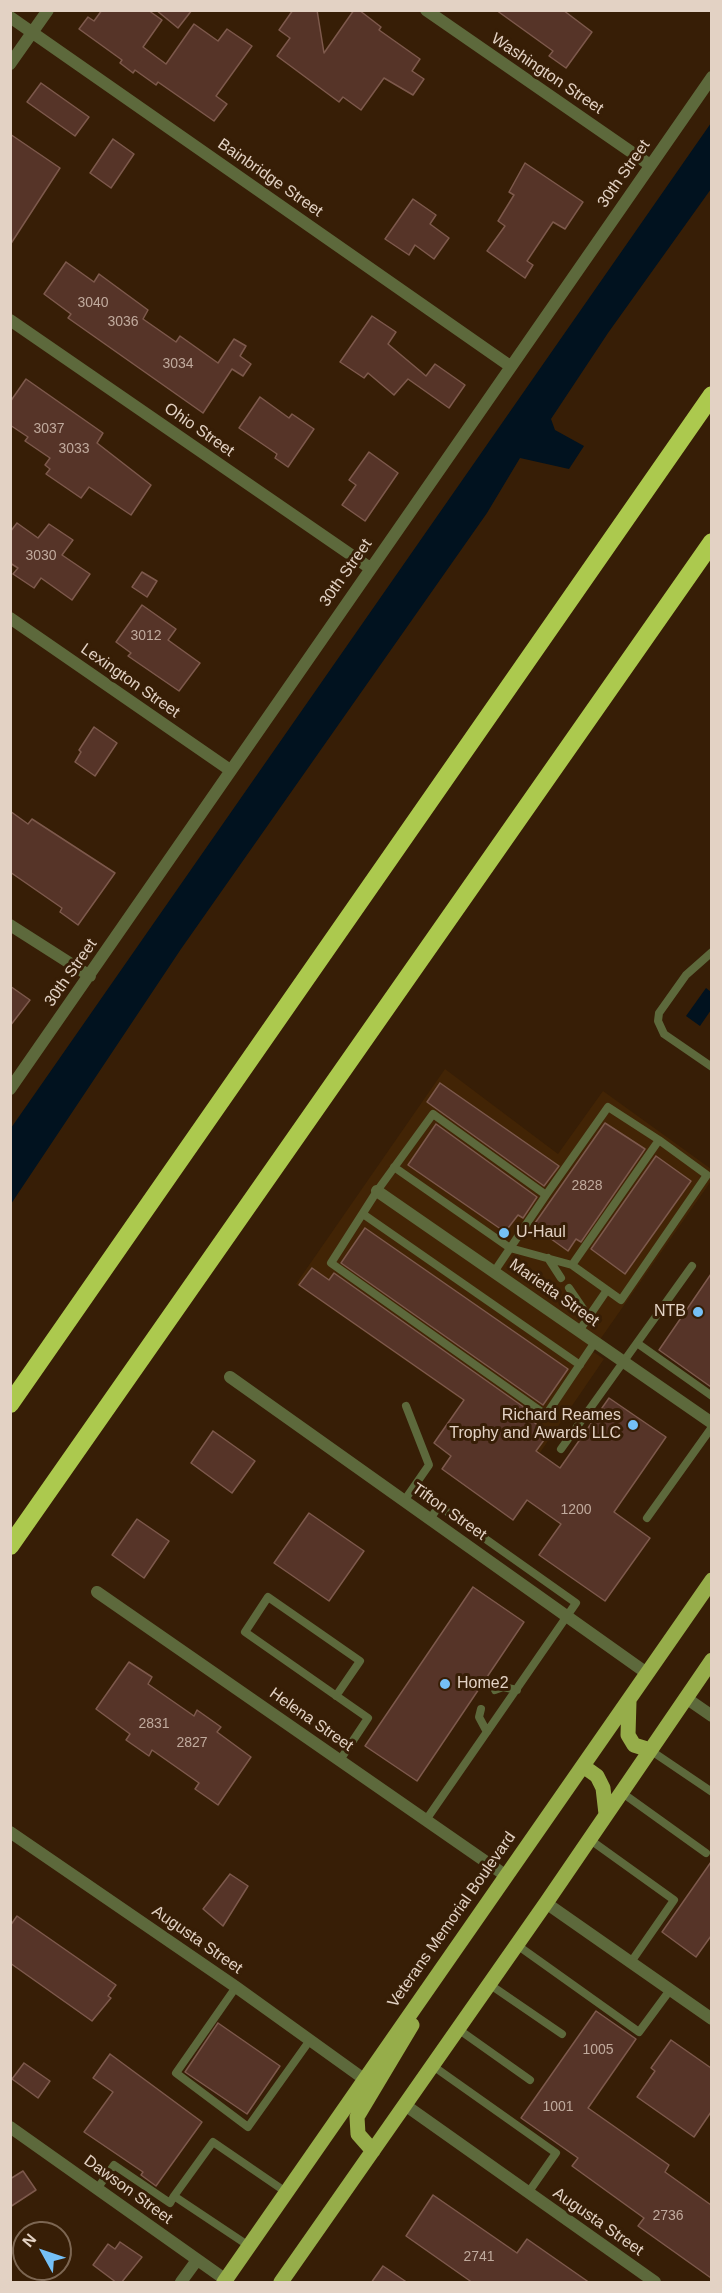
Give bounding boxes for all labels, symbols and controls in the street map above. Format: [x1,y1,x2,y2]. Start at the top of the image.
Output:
street label: Washington Street [487,29,607,119]
street label: Bainbridge Street [214,135,326,221]
street label: 30th Street [594,136,654,212]
house number: 3040 [77,295,109,311]
house number: 3036 [107,314,139,330]
house number: 3034 [162,356,194,372]
street label: Ohio Street [160,399,238,461]
house number: 3037 [33,421,65,437]
house number: 3033 [58,441,90,457]
street label: 30th Street [316,535,376,611]
house number: 3030 [25,548,57,564]
house number: 3012 [130,628,162,644]
street label: Lexington Street [77,640,183,722]
street label: 30th Street [41,935,101,1011]
house number: 2828 [571,1178,603,1194]
place label: U-Haul [516,1223,566,1243]
marker: U-Haul [497,1226,511,1240]
street label: Marietta Street [506,1255,602,1331]
place label: NTB [654,1302,686,1322]
marker: NTB [691,1305,705,1319]
place label: Richard Reames Trophy and Awards LLC [449,1406,621,1444]
marker: Richard Reames Trophy and Awards LLC [626,1418,640,1432]
street label: Tifton Street [408,1479,490,1545]
house number: 1200 [560,1502,592,1518]
place label: Home2 [457,1674,509,1694]
marker: Home2 [438,1677,452,1691]
street label: Helena Street [265,1684,357,1756]
house number: 2831 [138,1716,170,1732]
house number: 2827 [176,1735,208,1751]
street label: Veterans Memorial Boulevard [384,1829,520,2011]
street label: Augusta Street [148,1902,246,1978]
house number: 1005 [582,2042,614,2058]
house number: 1001 [542,2099,574,2115]
street label: Dawson Street [80,2151,176,2229]
street label: Augusta Street [549,2184,647,2260]
house number: 2736 [652,2208,684,2224]
north arrow [12,2221,72,2281]
text: N [19,2231,40,2250]
house number: 2741 [463,2249,495,2265]

